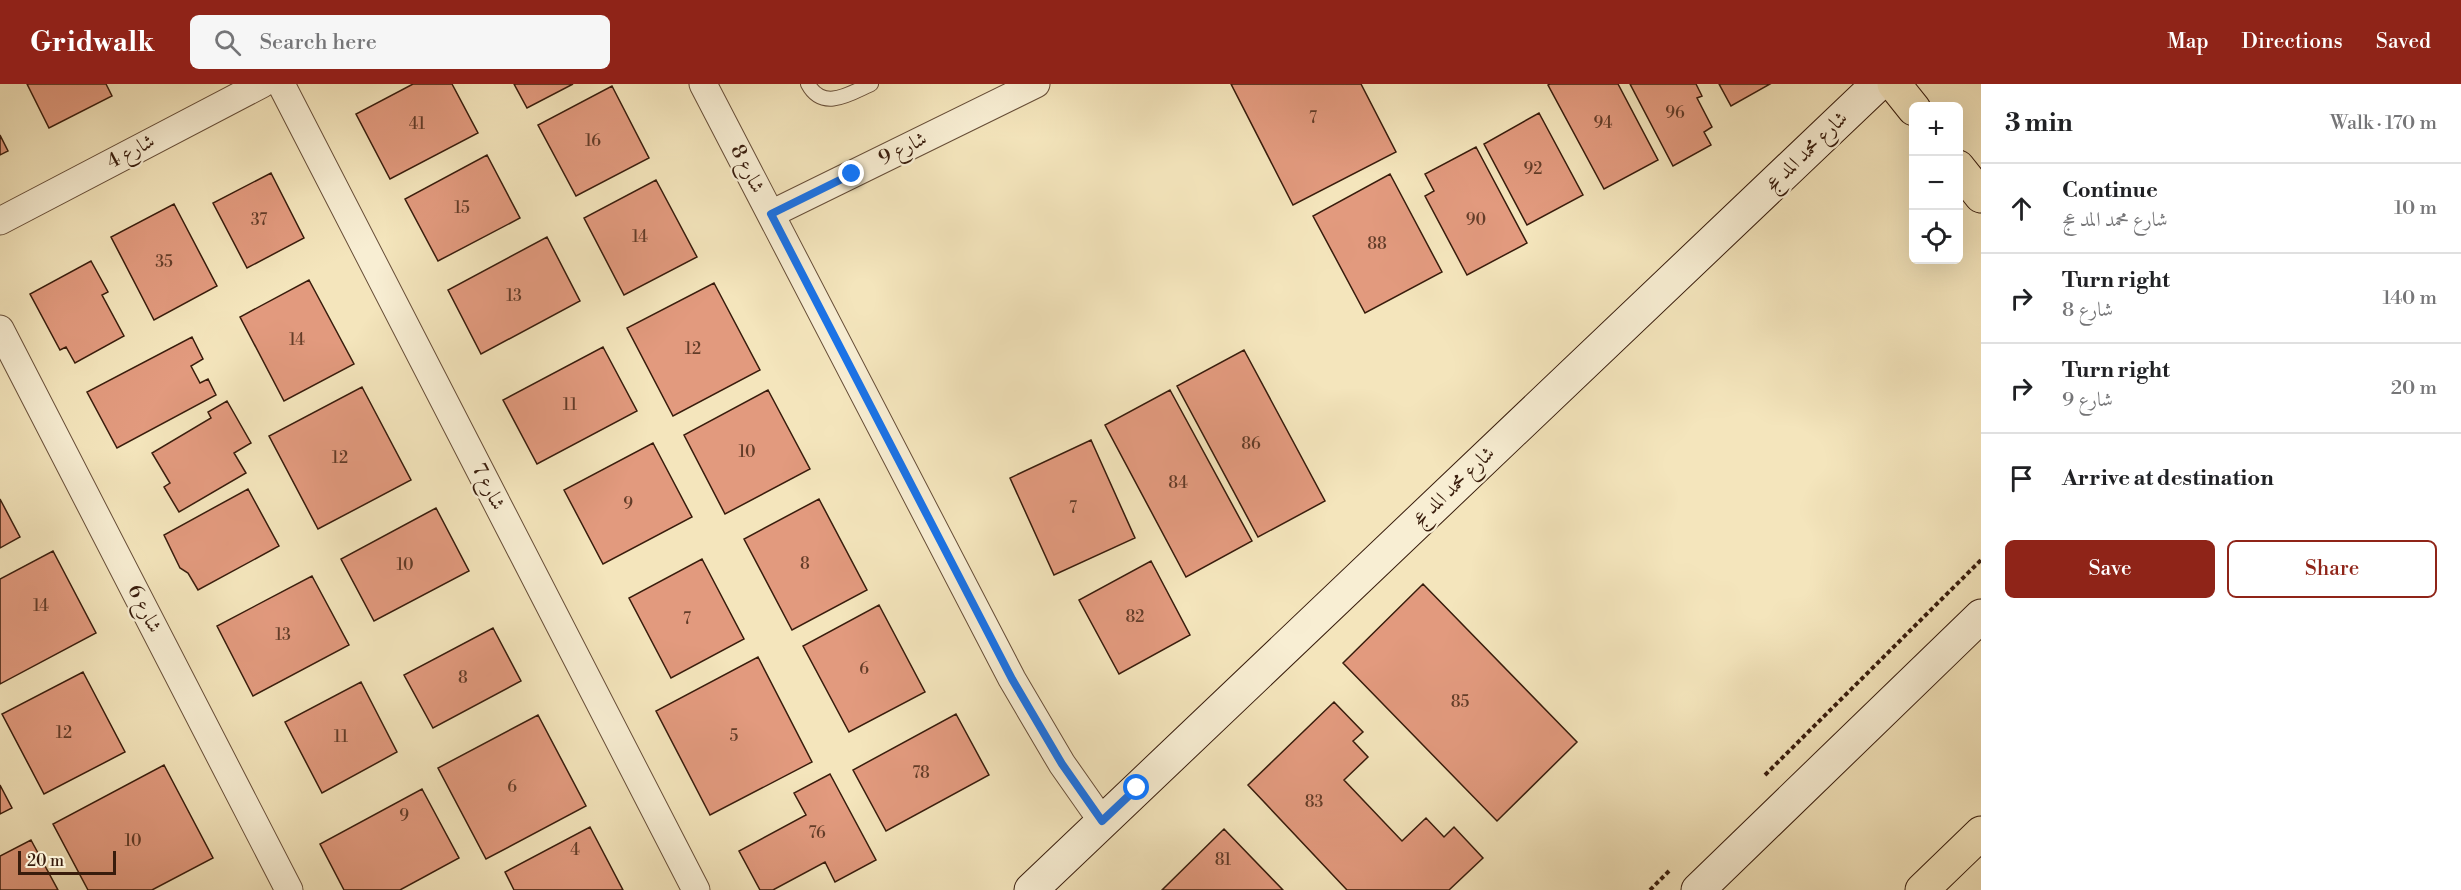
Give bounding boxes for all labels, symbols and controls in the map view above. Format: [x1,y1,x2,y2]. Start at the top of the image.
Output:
search box [190,15,610,69]
text: Gridwalk [30,25,154,60]
icon: search [211,26,244,59]
text: Search here [259,29,377,56]
text: Map [2167,29,2209,55]
text: Directions [2242,29,2343,55]
text: Saved [2376,29,2431,55]
map controls [1909,102,1963,264]
button: + [1909,102,1963,156]
house number: 96 [1665,103,1685,123]
street label: شارع محمد المد عج [1760,106,1856,201]
text: 3 min [2005,107,2073,139]
house number: 7 [1309,108,1317,128]
text: Walk · 170 m [2330,111,2437,136]
house number: 94 [1593,113,1613,133]
house number: 41 [409,114,425,134]
street label: شارع 9 [875,127,933,175]
street label: شارع 4 [103,129,161,178]
house number: 16 [585,131,601,151]
street label: شارع 8 [721,141,770,199]
button: − [1909,156,1963,210]
house number: 92 [1524,159,1542,179]
route end [838,160,864,186]
text: Continue [2062,177,2158,204]
icon: ahead [2005,192,2038,225]
text: 10 m [2394,196,2437,221]
house number: 15 [454,198,470,218]
text: شارع محمد المد عج [2062,208,2168,233]
house number: 37 [251,210,267,230]
house number: 90 [1466,210,1486,230]
button: locate [1909,210,1963,264]
house number: 14 [632,227,648,247]
house number: 88 [1367,234,1387,254]
house number: 35 [155,252,173,272]
text: Turn right [2062,267,2170,294]
icon: right [2005,282,2038,315]
house number: 13 [506,286,522,306]
text: 140 m [2382,286,2437,311]
text: شارع 8 [2062,298,2113,323]
house number: 14 [289,330,305,350]
house number: 12 [685,339,701,359]
text: Turn right [2062,357,2170,384]
icon: right [2005,372,2038,405]
text: 20 m [2391,376,2437,401]
text: شارع 9 [2062,388,2113,413]
house number: 11 [563,395,577,415]
house number: 86 [1241,434,1261,454]
street label: شارع محمد المد عج [1407,441,1503,536]
house number: 10 [739,442,756,462]
house number: 12 [332,448,348,468]
street label: شارع 7 [462,460,510,516]
icon: arrive [2005,462,2038,495]
text: Arrive at destination [2062,465,2274,492]
house number: 84 [1168,473,1188,493]
house number: 9 [623,494,633,514]
house number: 7 [1069,498,1077,518]
button: Save [2005,540,2215,598]
button: Share [2227,540,2437,598]
house number: 8 [800,554,810,574]
house number: 10 [397,555,414,575]
street label: شارع 6 [118,581,167,639]
house number: 14 [33,596,49,616]
house number: 82 [1126,607,1144,627]
house number: 7 [683,609,691,629]
house number: 13 [275,625,291,645]
house number: 6 [859,659,869,679]
house number: 8 [458,668,468,688]
house number: 85 [1451,692,1469,712]
house number: 12 [56,723,72,743]
house number: 5 [730,726,739,746]
house number: 11 [334,727,348,747]
house number: 78 [912,763,930,783]
route start [1123,774,1149,800]
house number: 6 [507,777,517,797]
house number: 83 [1305,792,1323,812]
house number: 9 [399,806,409,826]
house number: 76 [808,823,826,843]
house number: 10 [125,831,142,851]
house number: 4 [570,840,580,860]
scale bar [18,848,116,876]
house number: 81 [1215,850,1231,870]
text: 20 m [27,851,64,871]

